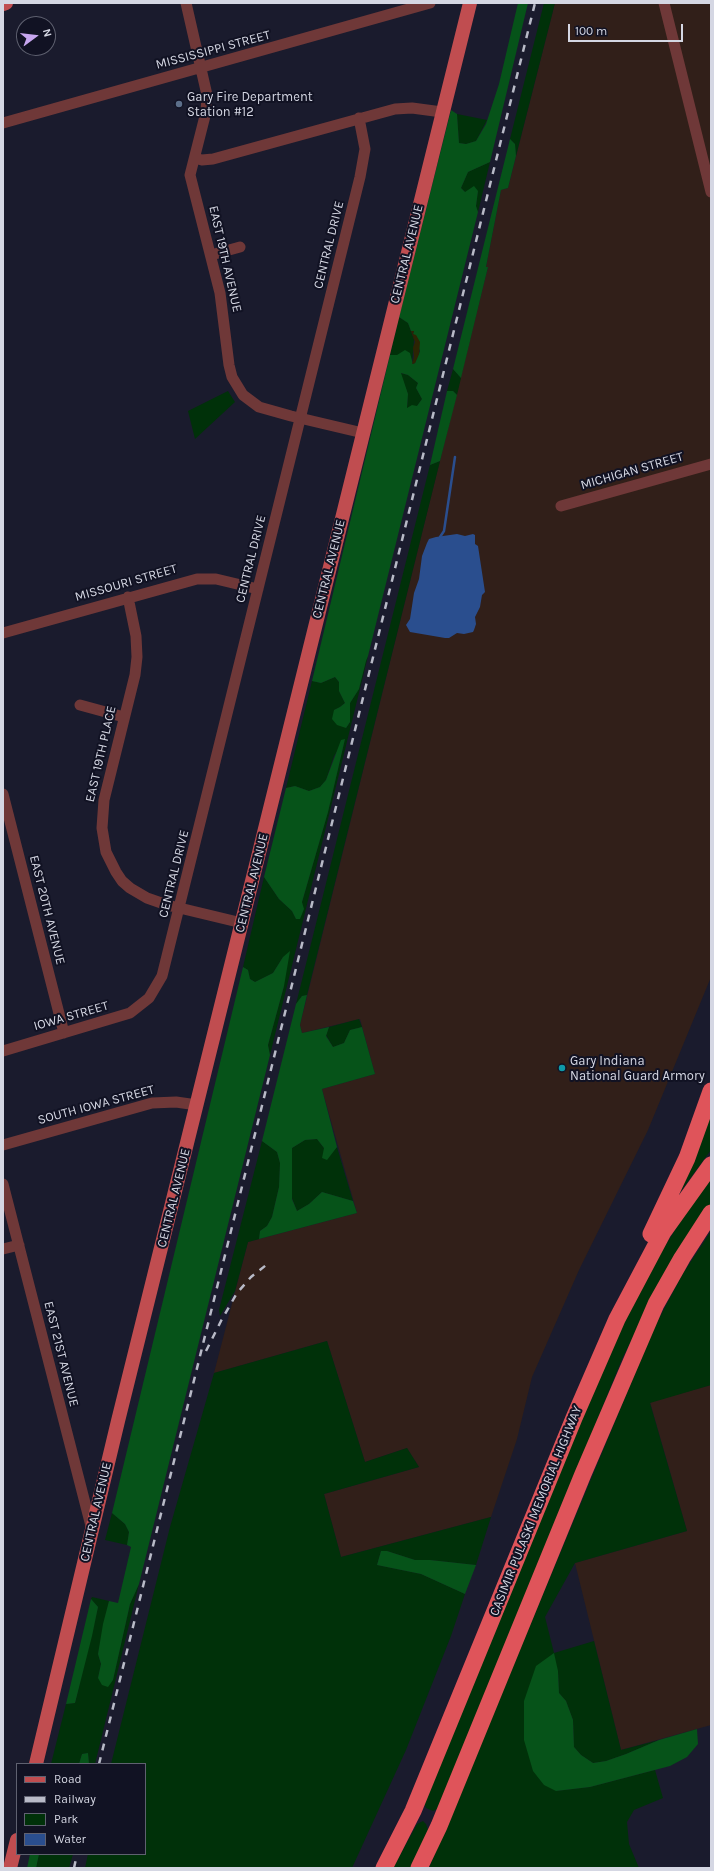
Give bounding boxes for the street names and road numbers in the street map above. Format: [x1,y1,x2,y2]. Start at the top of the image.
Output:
street label: MISSISSIPPI STREET [154,27,272,73]
street label: CENTRAL DRIVE [311,199,347,291]
street label: CENTRAL AVENUE [387,203,427,305]
street label: EAST 19TH AVENUE [205,204,245,314]
street label: MICHIGAN STREET [579,449,685,493]
street label: CENTRAL DRIVE [233,513,269,605]
street label: CENTRAL AVENUE [309,518,349,620]
street label: MISSOURI STREET [73,561,179,605]
street label: EAST 19TH PLACE [82,704,120,804]
street label: CENTRAL DRIVE [156,828,192,920]
street label: CENTRAL AVENUE [232,832,272,934]
street label: EAST 20TH AVENUE [26,854,68,966]
street label: IOWA STREET [32,998,110,1034]
street label: SOUTH IOWA STREET [36,1082,156,1128]
street label: CENTRAL AVENUE [154,1147,194,1249]
street label: EAST 21ST AVENUE [40,1300,82,1408]
street label: CASIMIR PULASKI MEMORIAL HIGHWAY [487,1404,585,1618]
street label: CENTRAL AVENUE [77,1461,115,1563]

